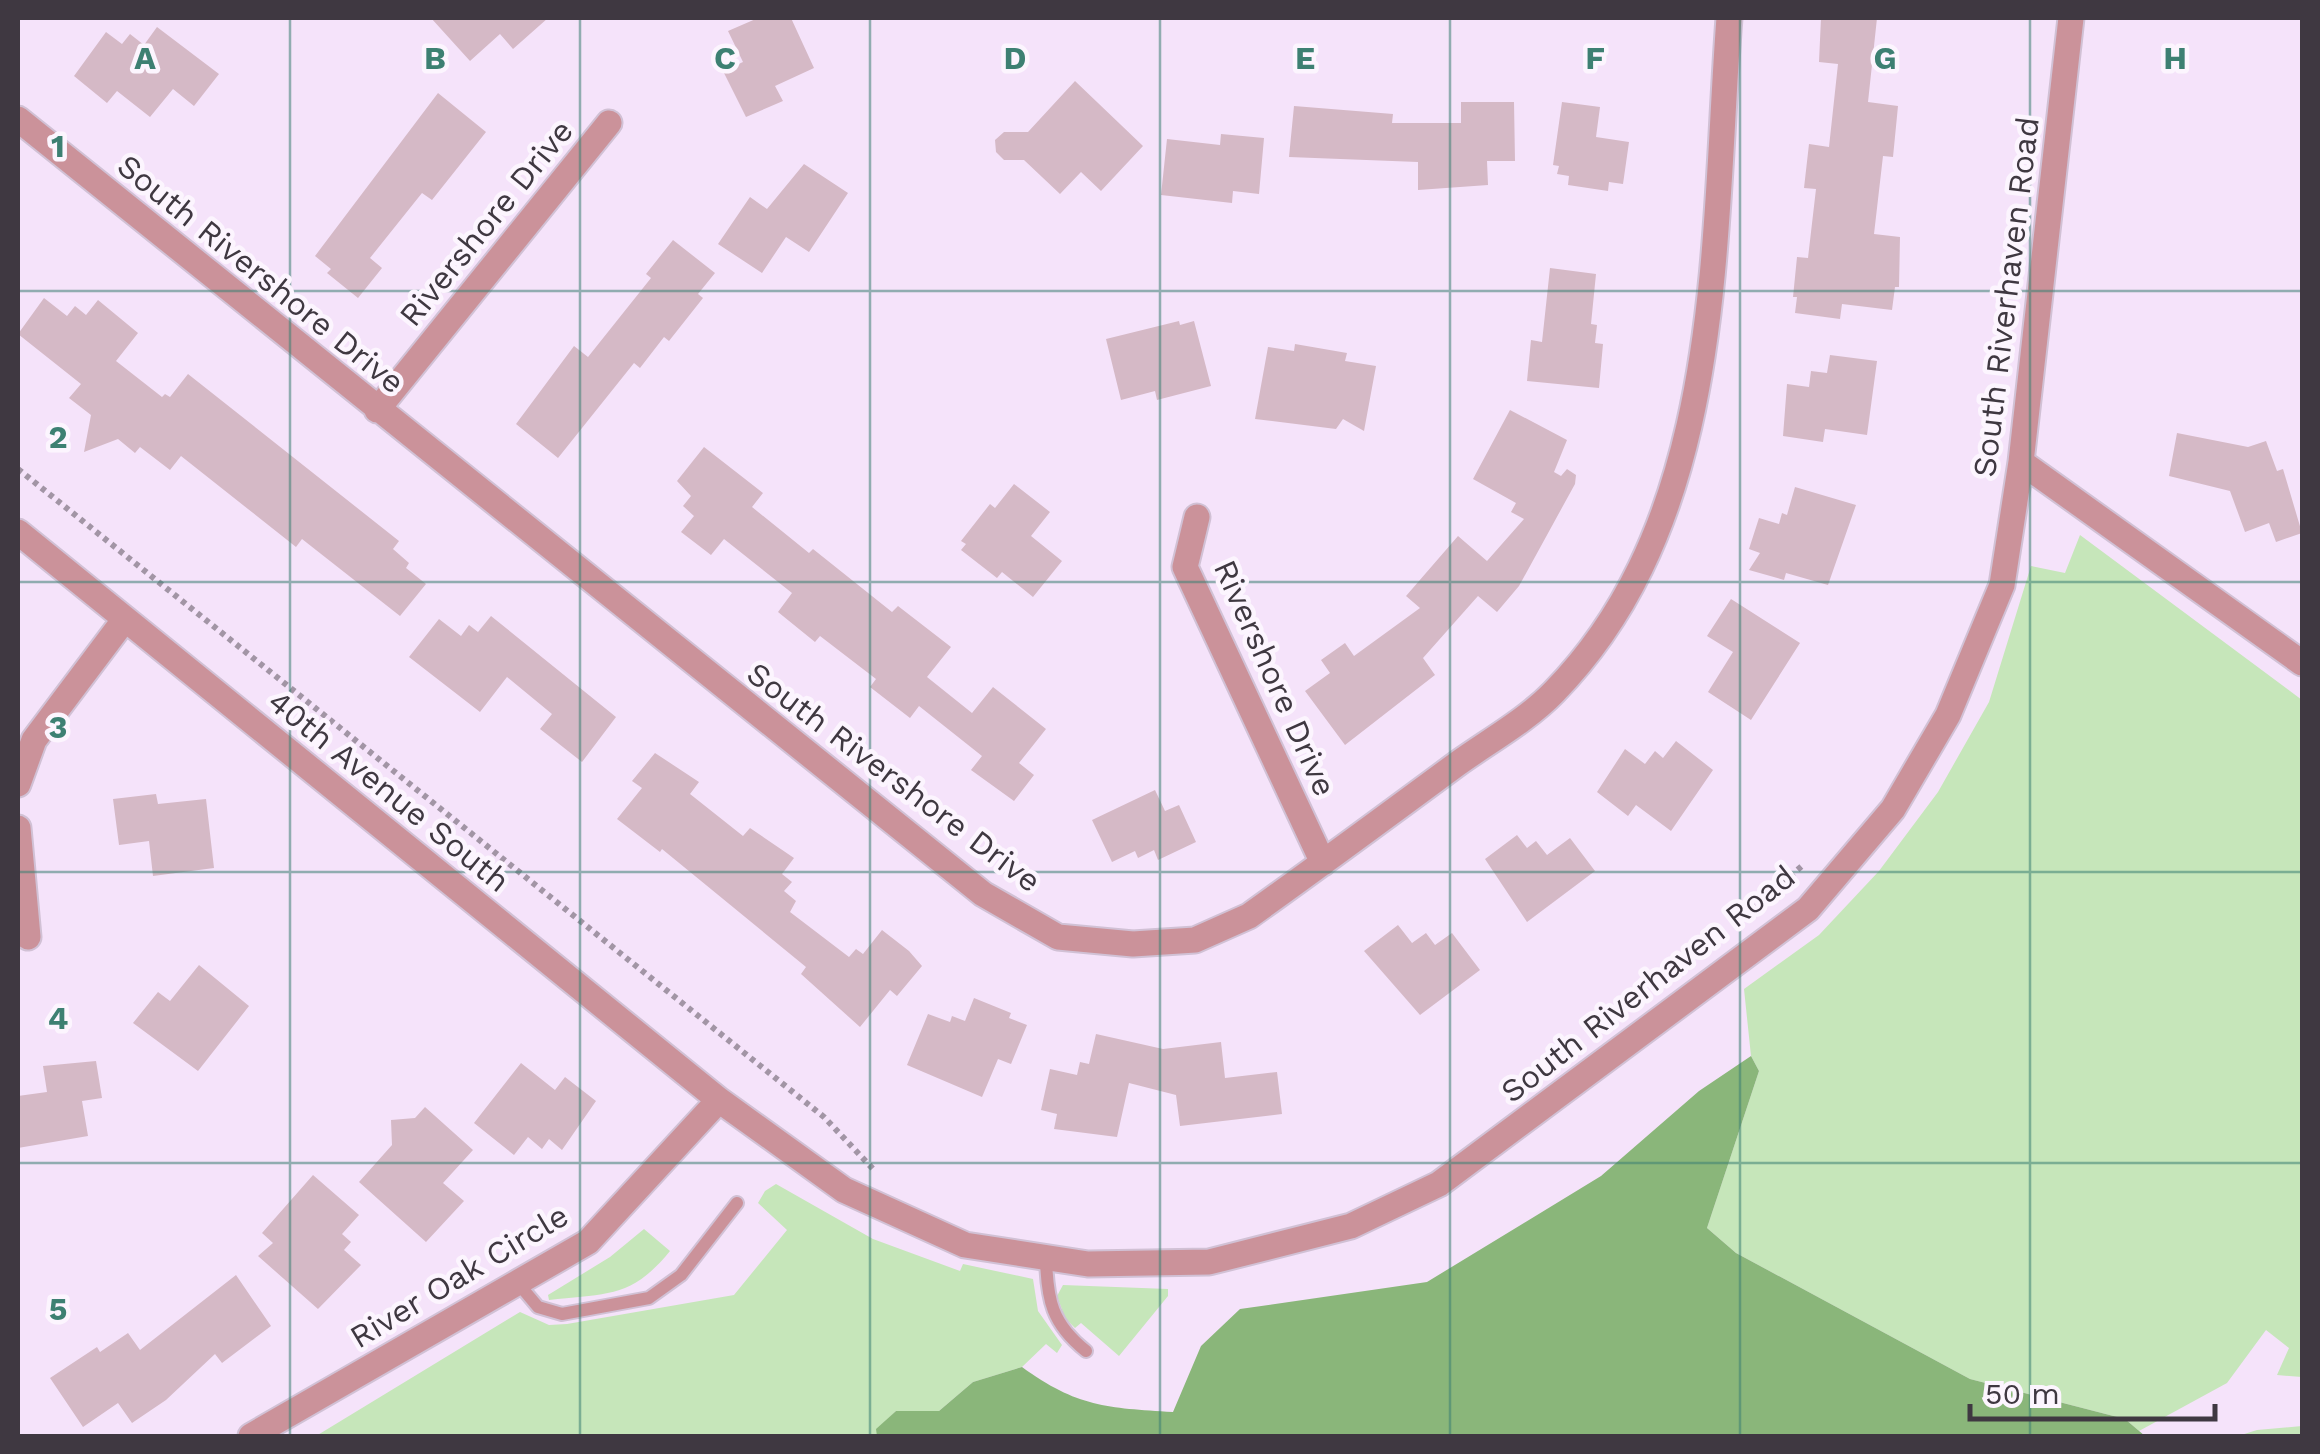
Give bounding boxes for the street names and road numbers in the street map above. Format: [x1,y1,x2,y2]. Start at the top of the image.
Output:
street label: Rivershore Drive [391,112,581,334]
street label: South Riverhaven Road [1965,115,2047,479]
street label: South Rivershore Drive [110,147,412,401]
street label: Rivershore Drive [1206,554,1344,802]
street label: South Rivershore Drive [740,654,1048,900]
street label: 40th Avenue South [261,682,517,900]
street label: South Riverhaven Road [1493,857,1803,1111]
street label: River Oak Circle [343,1196,575,1356]

